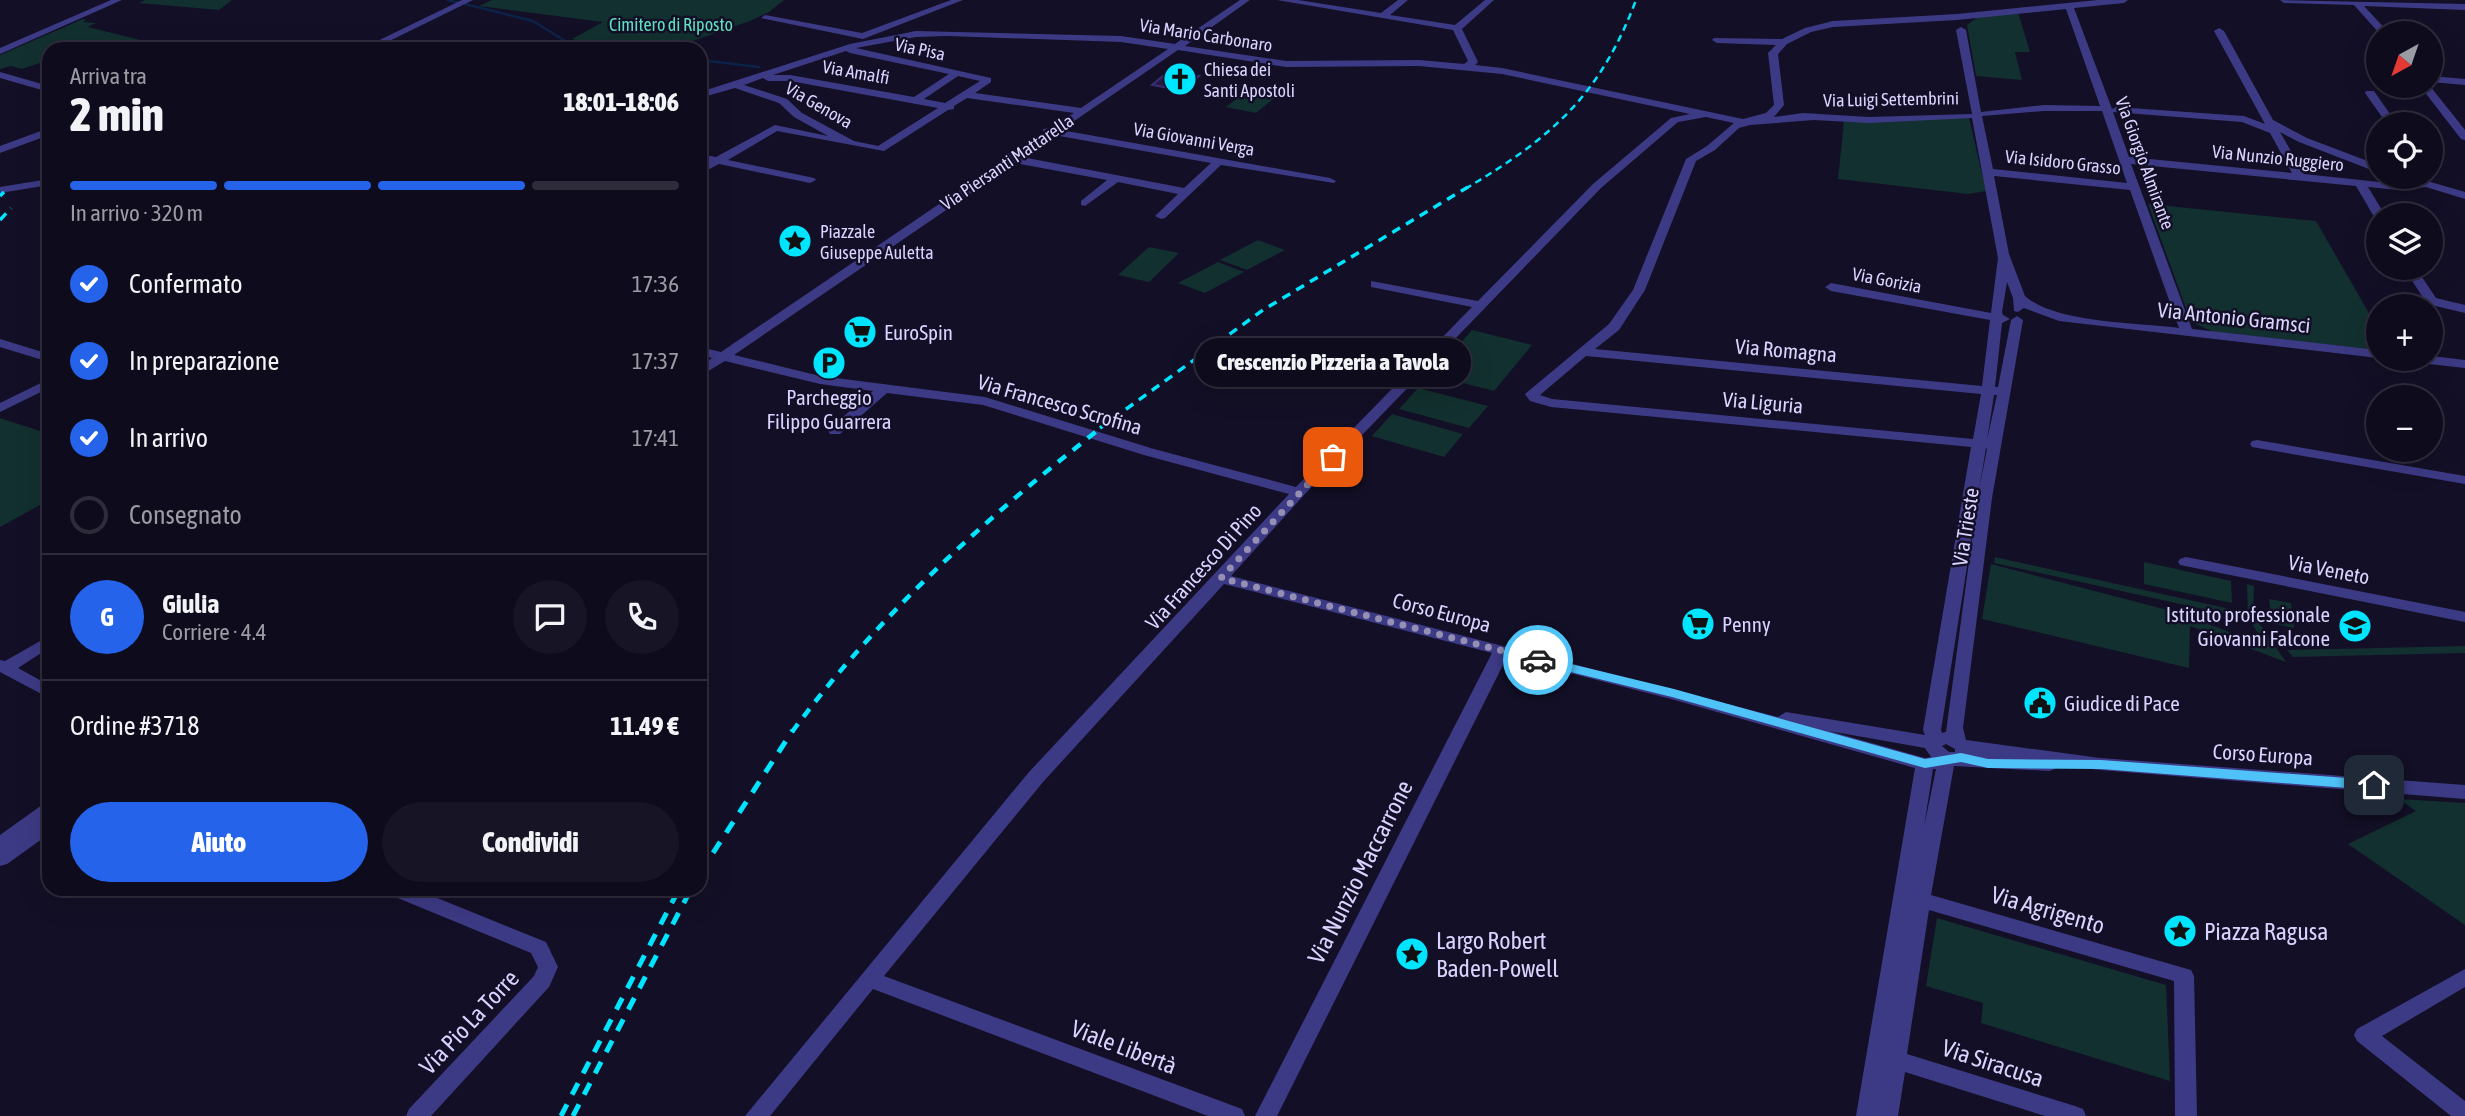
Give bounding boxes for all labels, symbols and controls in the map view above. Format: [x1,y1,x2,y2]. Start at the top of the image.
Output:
park label: Cimitero di Riposto [609,14,733,35]
street label: Via Mario Carbonaro [1138,14,1274,56]
north arrow [2366,21,2443,98]
map controls [2366,21,2443,462]
street label: Via Pisa [893,33,947,65]
street label: Via Amalfi [821,56,891,88]
place label: Chiesa dei Santi Apostoli [1204,59,1295,101]
church icon: Chiesa dei Santi Apostoli [1161,60,1199,98]
text: Arriva tra [70,63,147,89]
street label: Via Genova [782,77,856,133]
text: 18:01–18:06 [563,87,679,117]
street label: Via Luigi Settembrini [1823,87,1959,111]
text: 2 min [70,88,164,141]
street label: Via Giorgio Almirante [2111,94,2179,232]
street label: Via Piersanti Mattarella [937,110,1077,214]
button: locate [2366,112,2443,189]
street label: Via Giovanni Verga [1132,118,1256,160]
street label: Via Nunzio Ruggiero [2211,141,2345,175]
street label: Via Isidoro Grasso [2004,145,2122,179]
text: In arrivo · 320 m [70,200,203,226]
button: layers [2366,203,2443,280]
place label: Piazzale Giuseppe Auletta [820,221,934,263]
place icon: Piazzale Giuseppe Auletta [776,222,814,260]
street label: Via Gorizia [1851,263,1923,297]
icon: check [70,265,108,303]
text: Confermato [129,269,242,299]
text: 17:36 [632,271,679,297]
button: + [2366,294,2443,371]
street label: Via Antonio Gramsci [2156,297,2312,337]
supermarket icon: EuroSpin [841,313,879,351]
place label: EuroSpin [884,320,953,344]
street label: Via Romagna [1734,334,1838,366]
callout: Crescenzio Pizzeria a Tavola [1195,338,1471,387]
icon: check [70,342,108,380]
parking icon: Parcheggio Filippo Guarrera [810,344,848,382]
text: In preparazione [129,346,279,376]
text: 17:37 [632,348,679,374]
text: Crescenzio Pizzeria a Tavola [1217,349,1449,375]
street label: Via Francesco Scrofina [975,369,1145,439]
place label: Parcheggio Filippo Guarrera [767,385,891,433]
button: − [2366,385,2443,462]
street label: Via Liguria [1722,387,1804,417]
icon: check [70,419,108,457]
text: In arrivo [129,423,208,453]
text: 17:41 [632,425,679,451]
pin [1303,427,1363,487]
icon: bag [1314,438,1352,476]
street label: Via Trieste [1947,486,1983,568]
street label: Via Francesco Di Pino [1140,498,1266,634]
text: Consegnato [129,500,242,530]
street label: Via Veneto [2286,549,2372,589]
button: chat [513,580,587,654]
button: phone [605,580,679,654]
street label: Corso Europa [1390,587,1494,637]
text: Giulia [162,589,219,619]
text: G [100,602,114,632]
place label: Istituto professionale Giovanni Falcone [2166,602,2330,650]
supermarket icon: Penny [1679,605,1717,643]
school or university icon: Istituto professionale Giovanni Falcone [2336,607,2374,645]
place label: Penny [1722,612,1771,636]
text: Corriere · 4.4 [162,619,267,645]
courier [1503,625,1573,695]
icon: car [1519,641,1557,679]
public building icon: Giudice di Pace [2021,684,2059,722]
place label: Giudice di Pace [2064,691,2180,715]
text: Ordine #3718 [70,711,199,741]
text: 11.49 € [610,711,679,741]
street label: Corso Europa [2212,739,2314,769]
pin [2344,755,2404,815]
icon: home [2355,766,2393,804]
street label: Via Nunzio Maccarrone [1302,776,1418,968]
button: Aiuto [70,802,368,882]
button: Condividi [382,802,679,882]
street label: Via Agrigento [1988,881,2108,939]
place icon: Piazza Ragusa [2161,912,2199,950]
place label: Piazza Ragusa [2204,918,2328,945]
place label: Largo Robert Baden-Powell [1436,927,1559,982]
place icon: Largo Robert Baden-Powell [1393,935,1431,973]
street label: Via Pio La Torre [414,964,524,1080]
street label: Viale Libertà [1067,1015,1181,1079]
street label: Via Siracusa [1939,1034,2047,1092]

